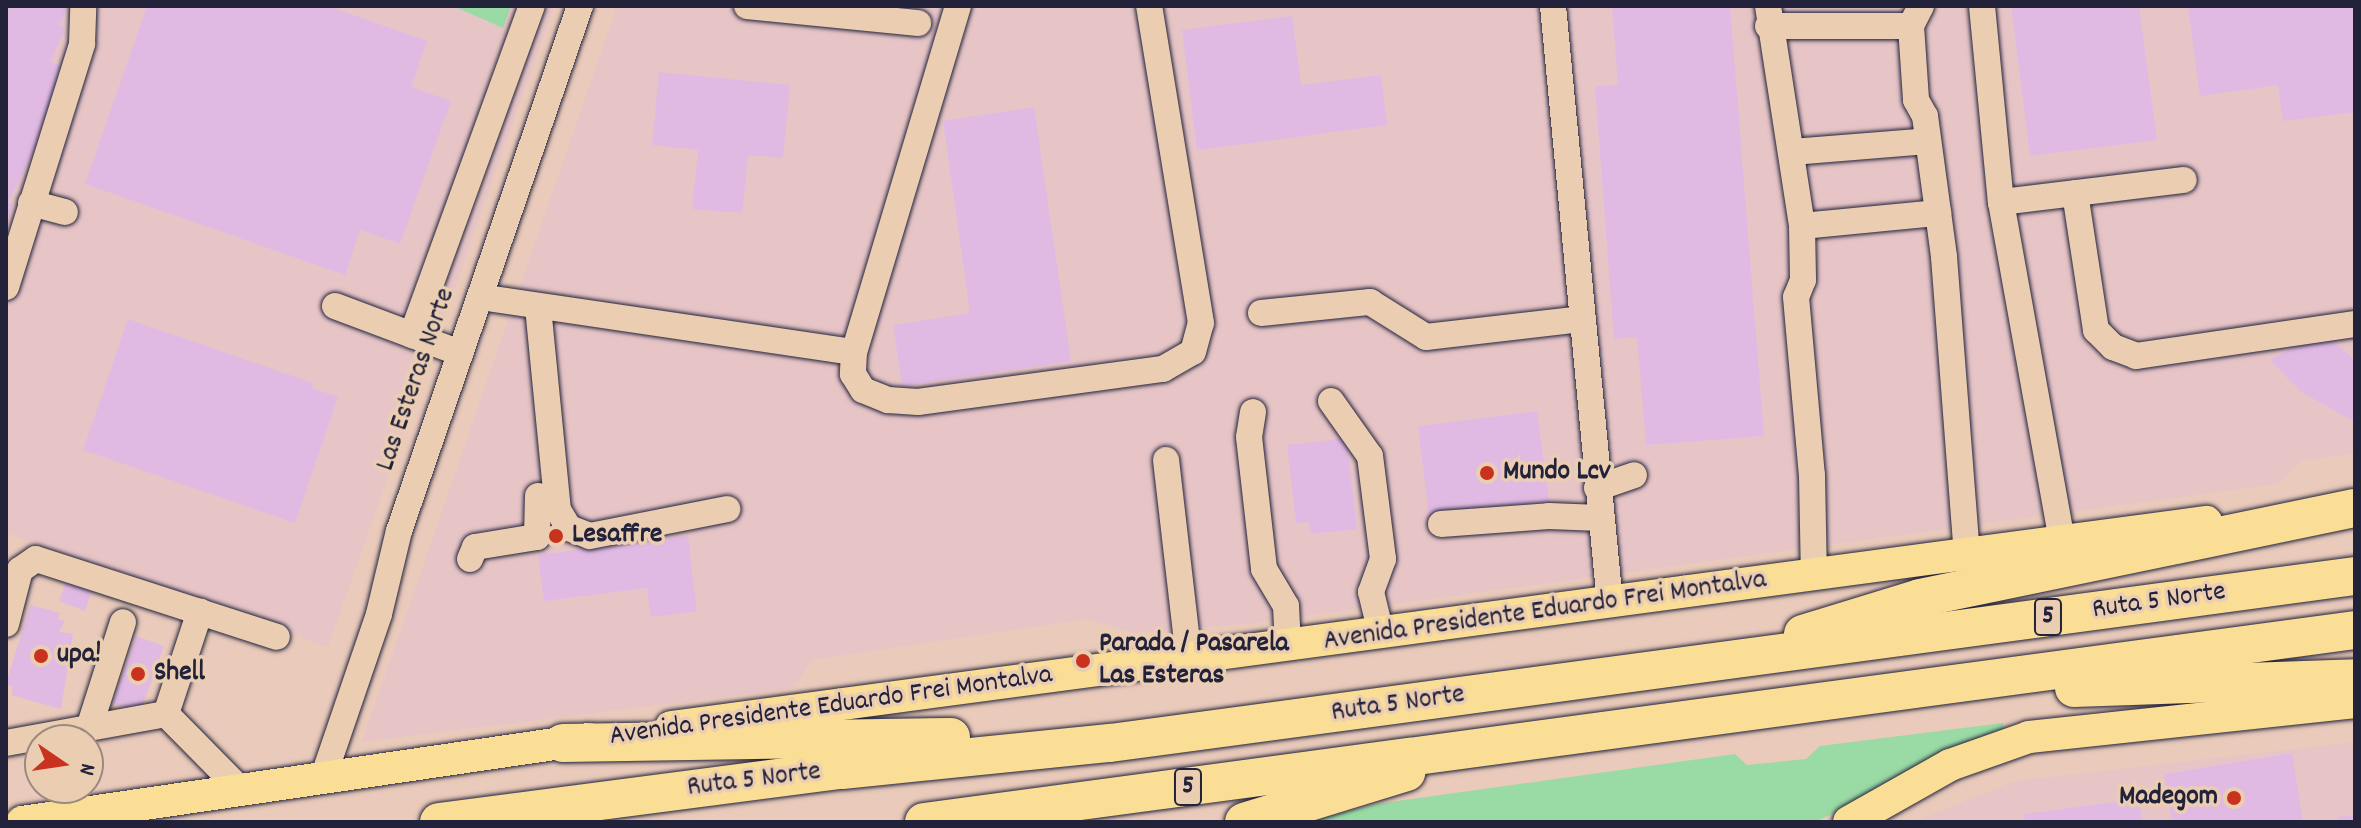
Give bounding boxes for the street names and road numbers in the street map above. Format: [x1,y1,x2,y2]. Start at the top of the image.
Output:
street label: Las Esteras Norte [370,284,464,476]
street label: Avenida Presidente Eduardo Frei Montalva [1321,564,1769,660]
street label: Ruta 5 Norte [2090,576,2228,628]
road number: 5 [2032,595,2064,639]
street label: Avenida Presidente Eduardo Frei Montalva [607,659,1055,755]
street label: Ruta 5 Norte [1329,679,1467,731]
street label: Ruta 5 Norte [685,756,823,806]
road number: 5 [1172,765,1204,809]

